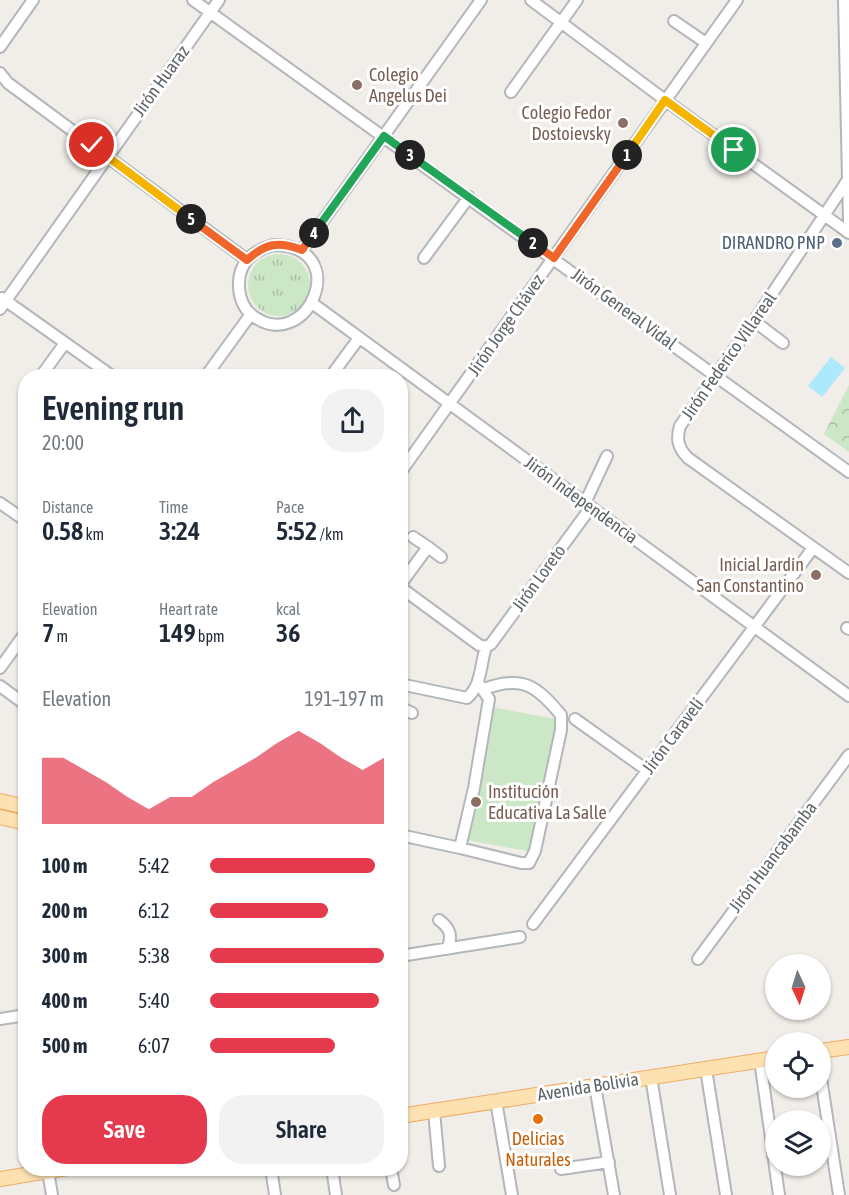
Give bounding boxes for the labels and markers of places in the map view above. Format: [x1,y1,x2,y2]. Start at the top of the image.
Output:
place label: Colegio Angelus Dei [369,64,447,106]
marker: Colegio Angelus Dei [350,78,364,92]
place label: Colegio Fedor Dostoievsky [522,102,612,144]
marker: Colegio Fedor Dostoievsky [616,116,630,130]
pin [66,119,117,170]
pin [708,124,759,175]
pin: 3 [395,140,425,170]
pin: 1 [612,140,642,170]
pin: 5 [176,204,206,234]
pin: 4 [299,218,329,248]
pin: 2 [518,228,548,258]
place label: DIRANDRO PNP [722,232,825,253]
marker: DIRANDRO PNP [830,236,844,250]
place label: Inicial Jardín San Constantino [696,554,804,596]
marker: Inicial Jardín San Constantino [809,568,823,582]
place label: Institución Educativa La Salle [488,781,607,823]
marker: Institución Educativa La Salle [469,795,483,809]
marker: Delicias Naturales [531,1112,545,1126]
place label: Delicias Naturales [505,1128,571,1170]

